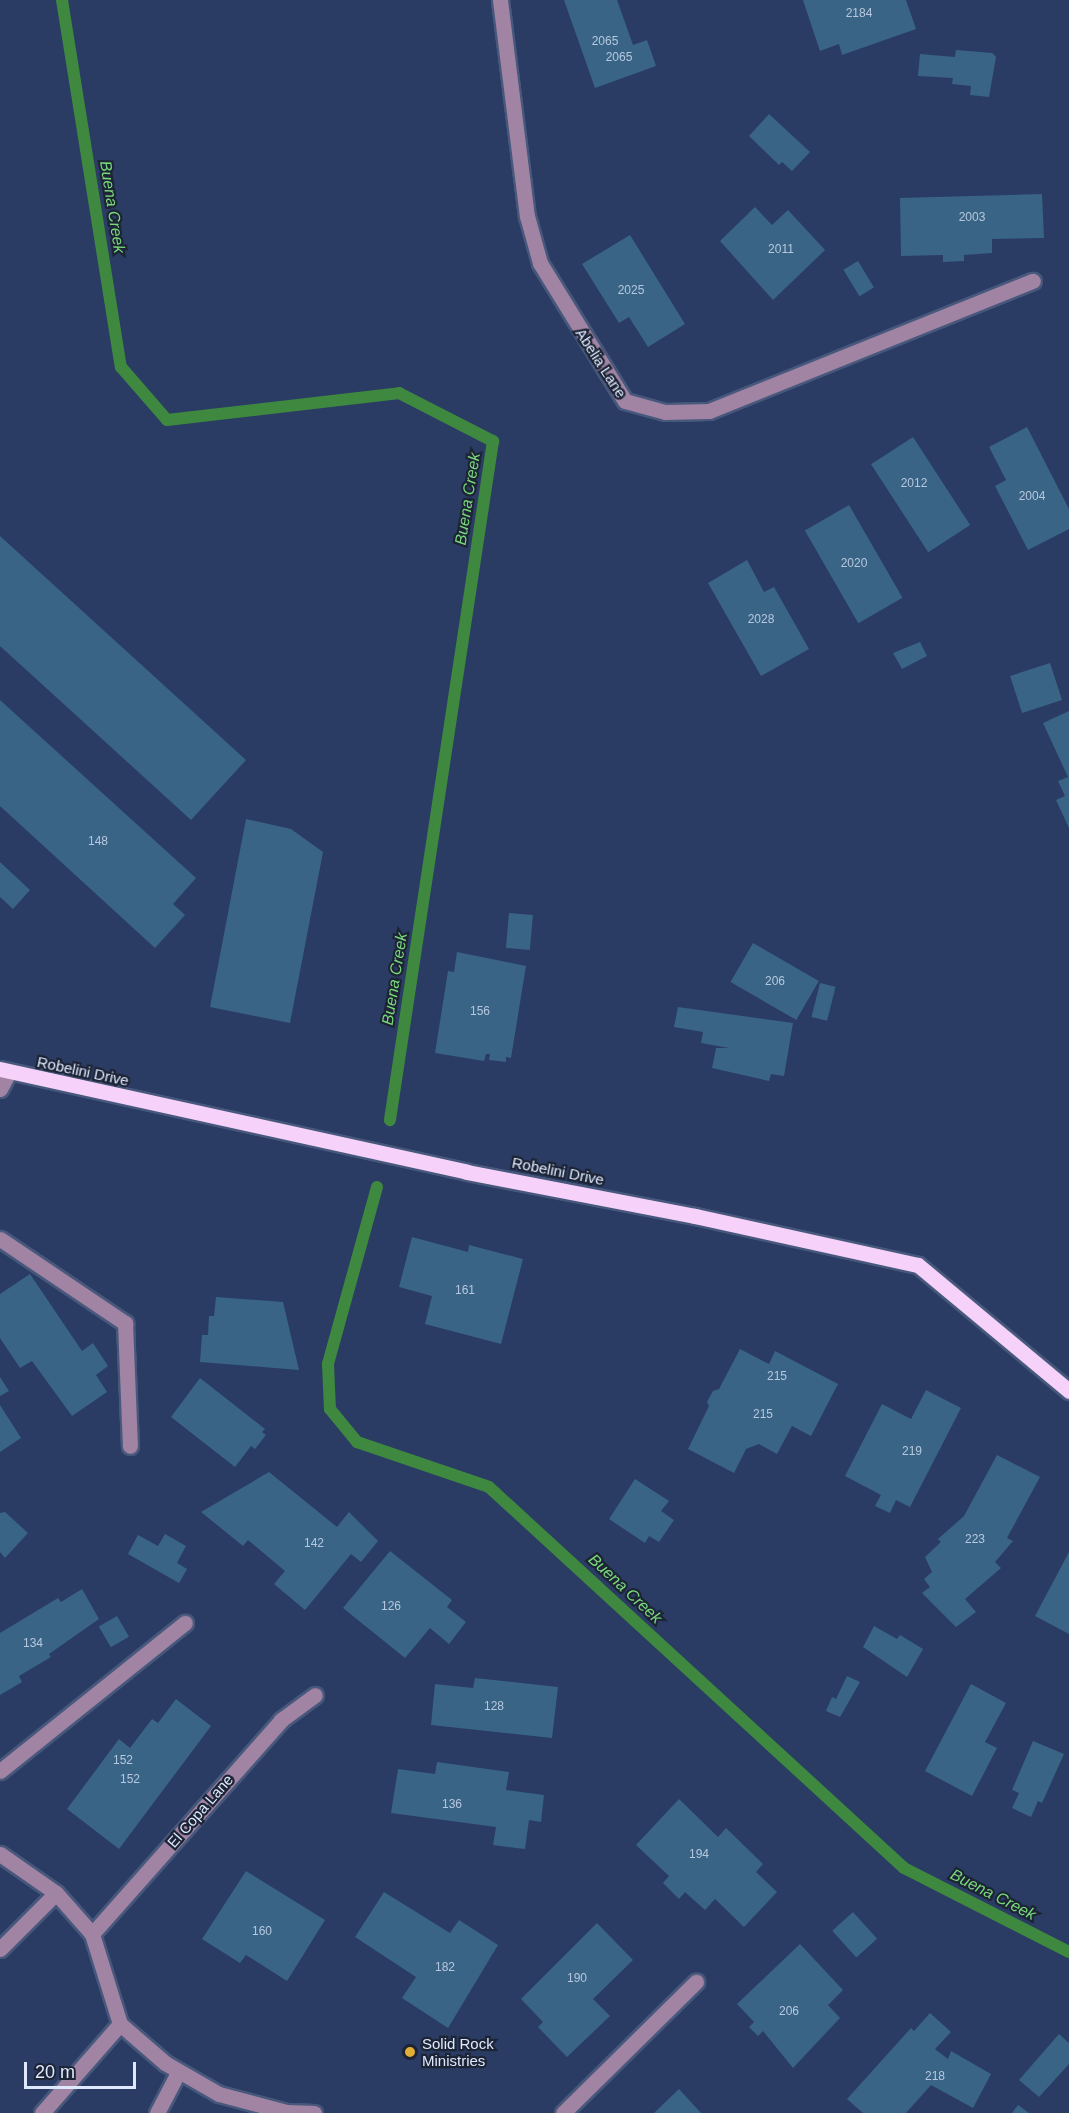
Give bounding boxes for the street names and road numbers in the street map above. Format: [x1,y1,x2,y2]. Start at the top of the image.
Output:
street label: Abelia Lane [572,325,630,401]
street label: Robelini Drive [35,1052,131,1090]
street label: Robelini Drive [510,1153,606,1189]
street label: El Copa Lane [163,1771,237,1851]

